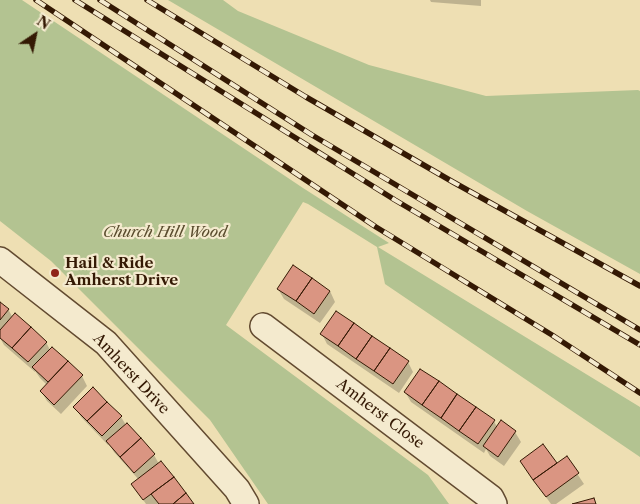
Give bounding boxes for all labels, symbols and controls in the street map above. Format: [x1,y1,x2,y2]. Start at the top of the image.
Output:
north arrow [10,10,60,60]
text: N [33,12,53,33]
park label: Church Hill Wood [103,224,227,242]
place label: Hail & Ride Amherst Drive [65,255,178,290]
marker: Hail & Ride Amherst Drive [49,267,61,279]
street label: Amherst Drive [89,330,173,418]
street label: Amherst Close [333,375,427,453]

